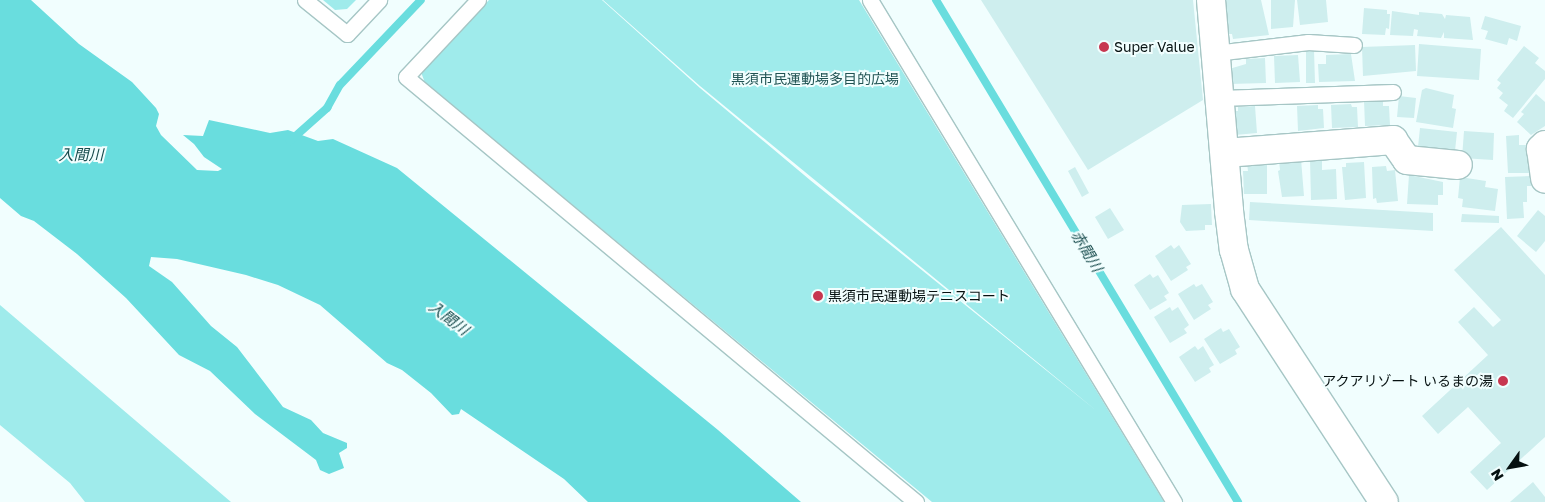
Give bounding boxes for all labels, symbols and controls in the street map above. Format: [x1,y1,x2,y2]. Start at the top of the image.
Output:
place label: Super Value [1114,39,1195,55]
marker: Super Value [1098,41,1110,53]
park label: 黒須市民運動場多目的広場 [731,71,899,87]
water label: 入間川 [59,146,103,164]
water label: 赤間川 [1068,227,1106,275]
place label: 黒須市民運動場テニスコート [828,288,1010,304]
marker: 黒須市民運動場テニスコート [812,290,824,302]
water label: 入間川 [426,297,472,339]
place label: アクアリゾート いるまの湯 [1322,373,1493,389]
marker: アクアリゾート いるまの湯 [1497,375,1509,387]
north arrow [1485,442,1535,492]
text: N [1487,466,1507,484]

